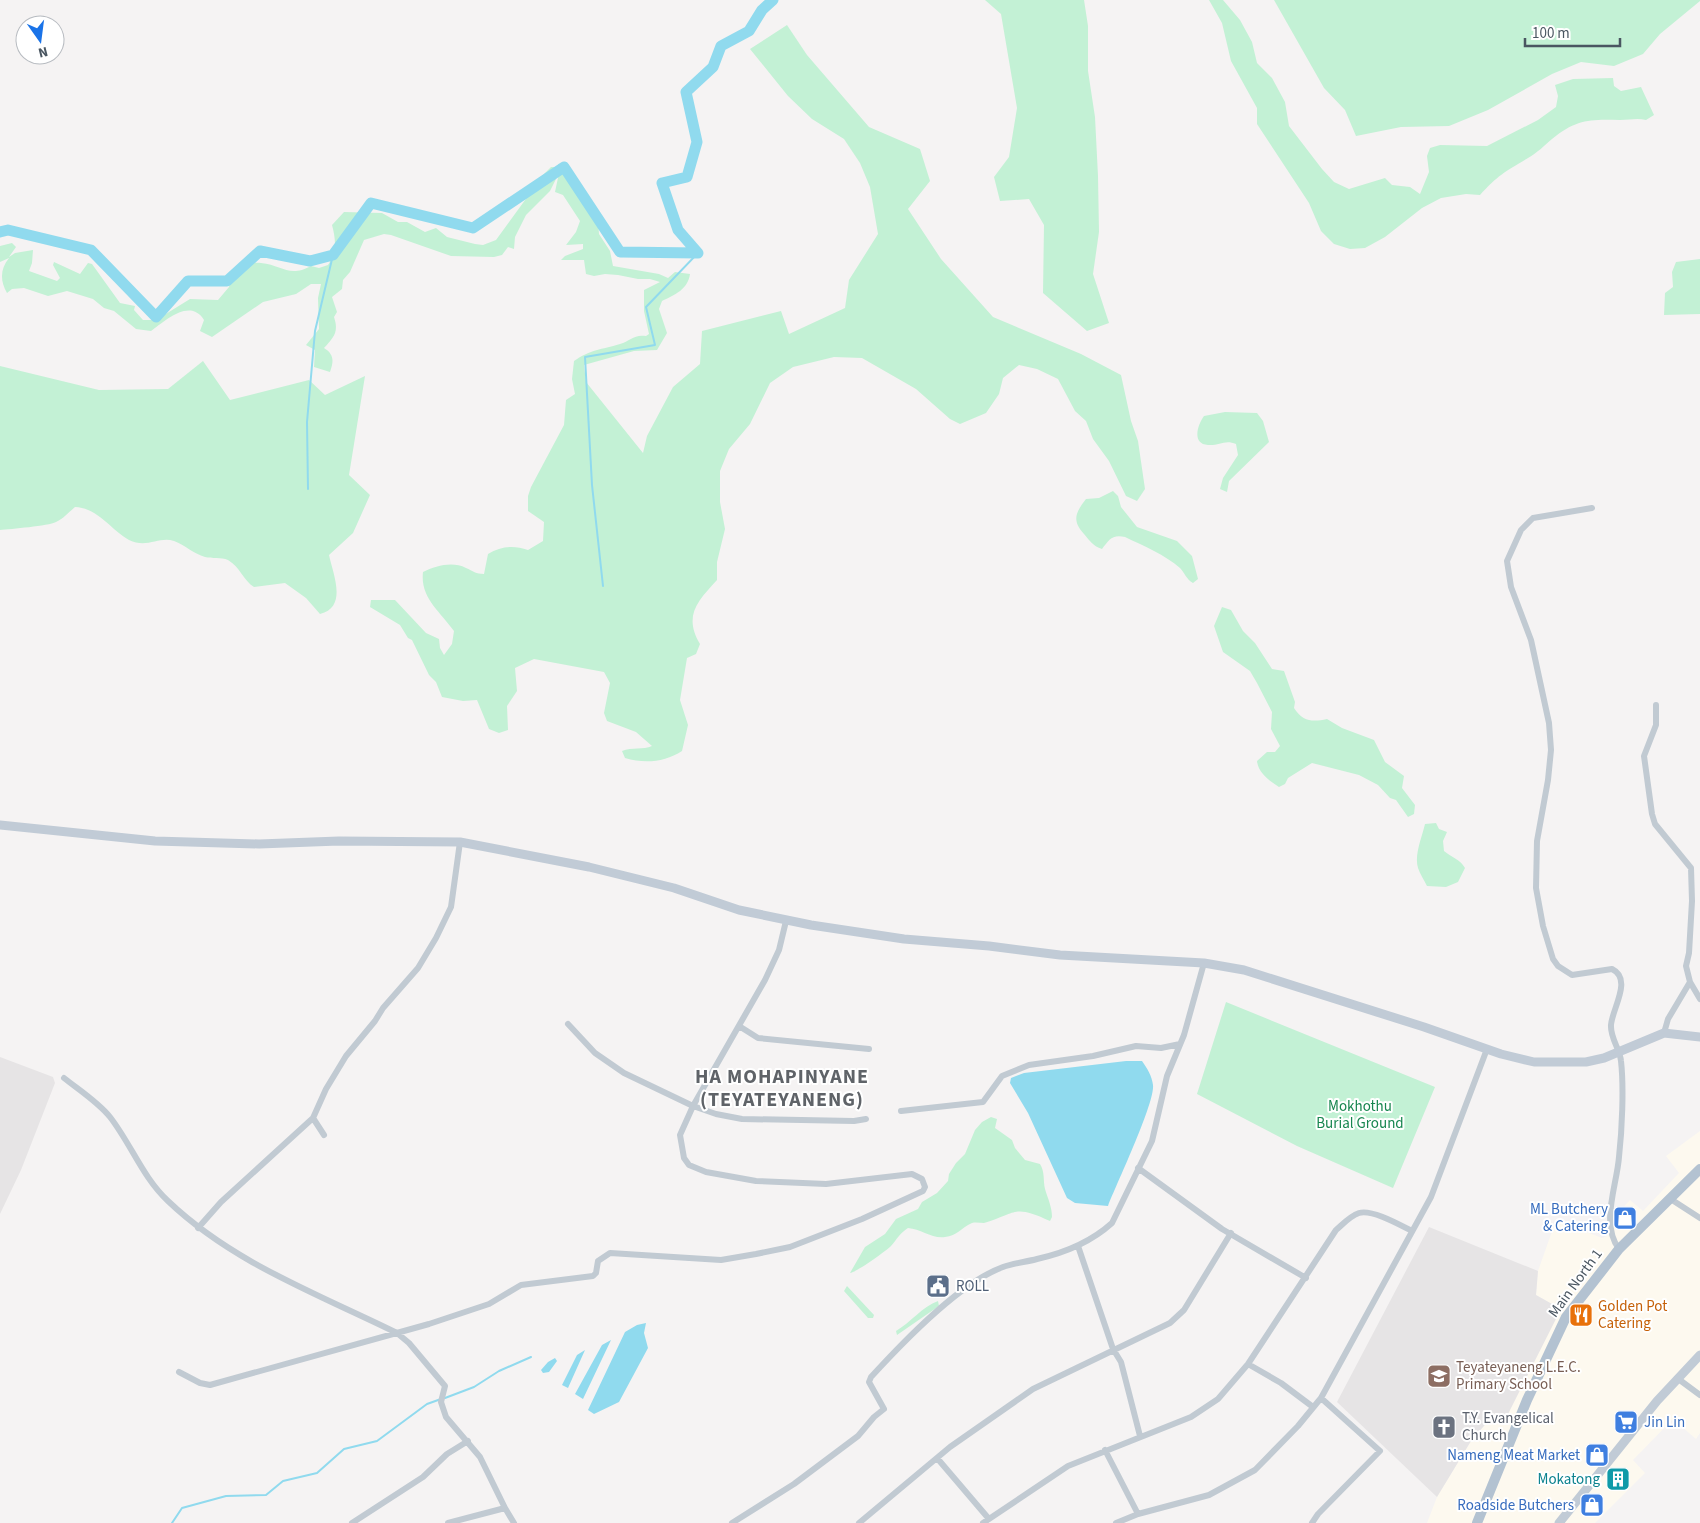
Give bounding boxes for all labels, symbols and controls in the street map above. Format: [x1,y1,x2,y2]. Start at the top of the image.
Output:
north arrow [15,15,65,65]
scale bar [1525,15,1620,47]
text: 100 m [1532,23,1570,44]
text: N [36,41,50,62]
district label: HA MOHAPINYANE (TEYATEYANENG) [695,1063,869,1114]
park label: Mokhothu Burial Ground [1316,1096,1404,1134]
place label: ML Butchery & Catering [1530,1199,1608,1237]
shop icon: ML Butchery & Catering [1612,1205,1638,1231]
street label: Main North 1 [1543,1245,1607,1322]
public building icon: ROLL [925,1273,951,1299]
place label: ROLL [956,1276,989,1297]
place label: Golden Pot Catering [1598,1296,1667,1334]
restaurant icon: Golden Pot Catering [1568,1302,1594,1328]
place label: Teyateyaneng L.E.C. Primary School [1456,1357,1581,1395]
school or university icon: Teyateyaneng L.E.C. Primary School [1426,1363,1452,1389]
place label: T.Y. Evangelical Church [1462,1408,1554,1446]
supermarket icon: Jin Lin [1613,1409,1639,1435]
place label: Jin Lin [1644,1412,1685,1433]
church icon: T.Y. Evangelical Church [1431,1414,1457,1440]
shop icon: Nameng Meat Market [1584,1442,1610,1468]
place label: Nameng Meat Market [1447,1445,1580,1466]
building icon: Mokatong [1605,1466,1631,1492]
place label: Mokatong [1538,1469,1600,1490]
shop icon: Roadside Butchers [1579,1492,1605,1518]
place label: Roadside Butchers [1457,1495,1574,1516]

